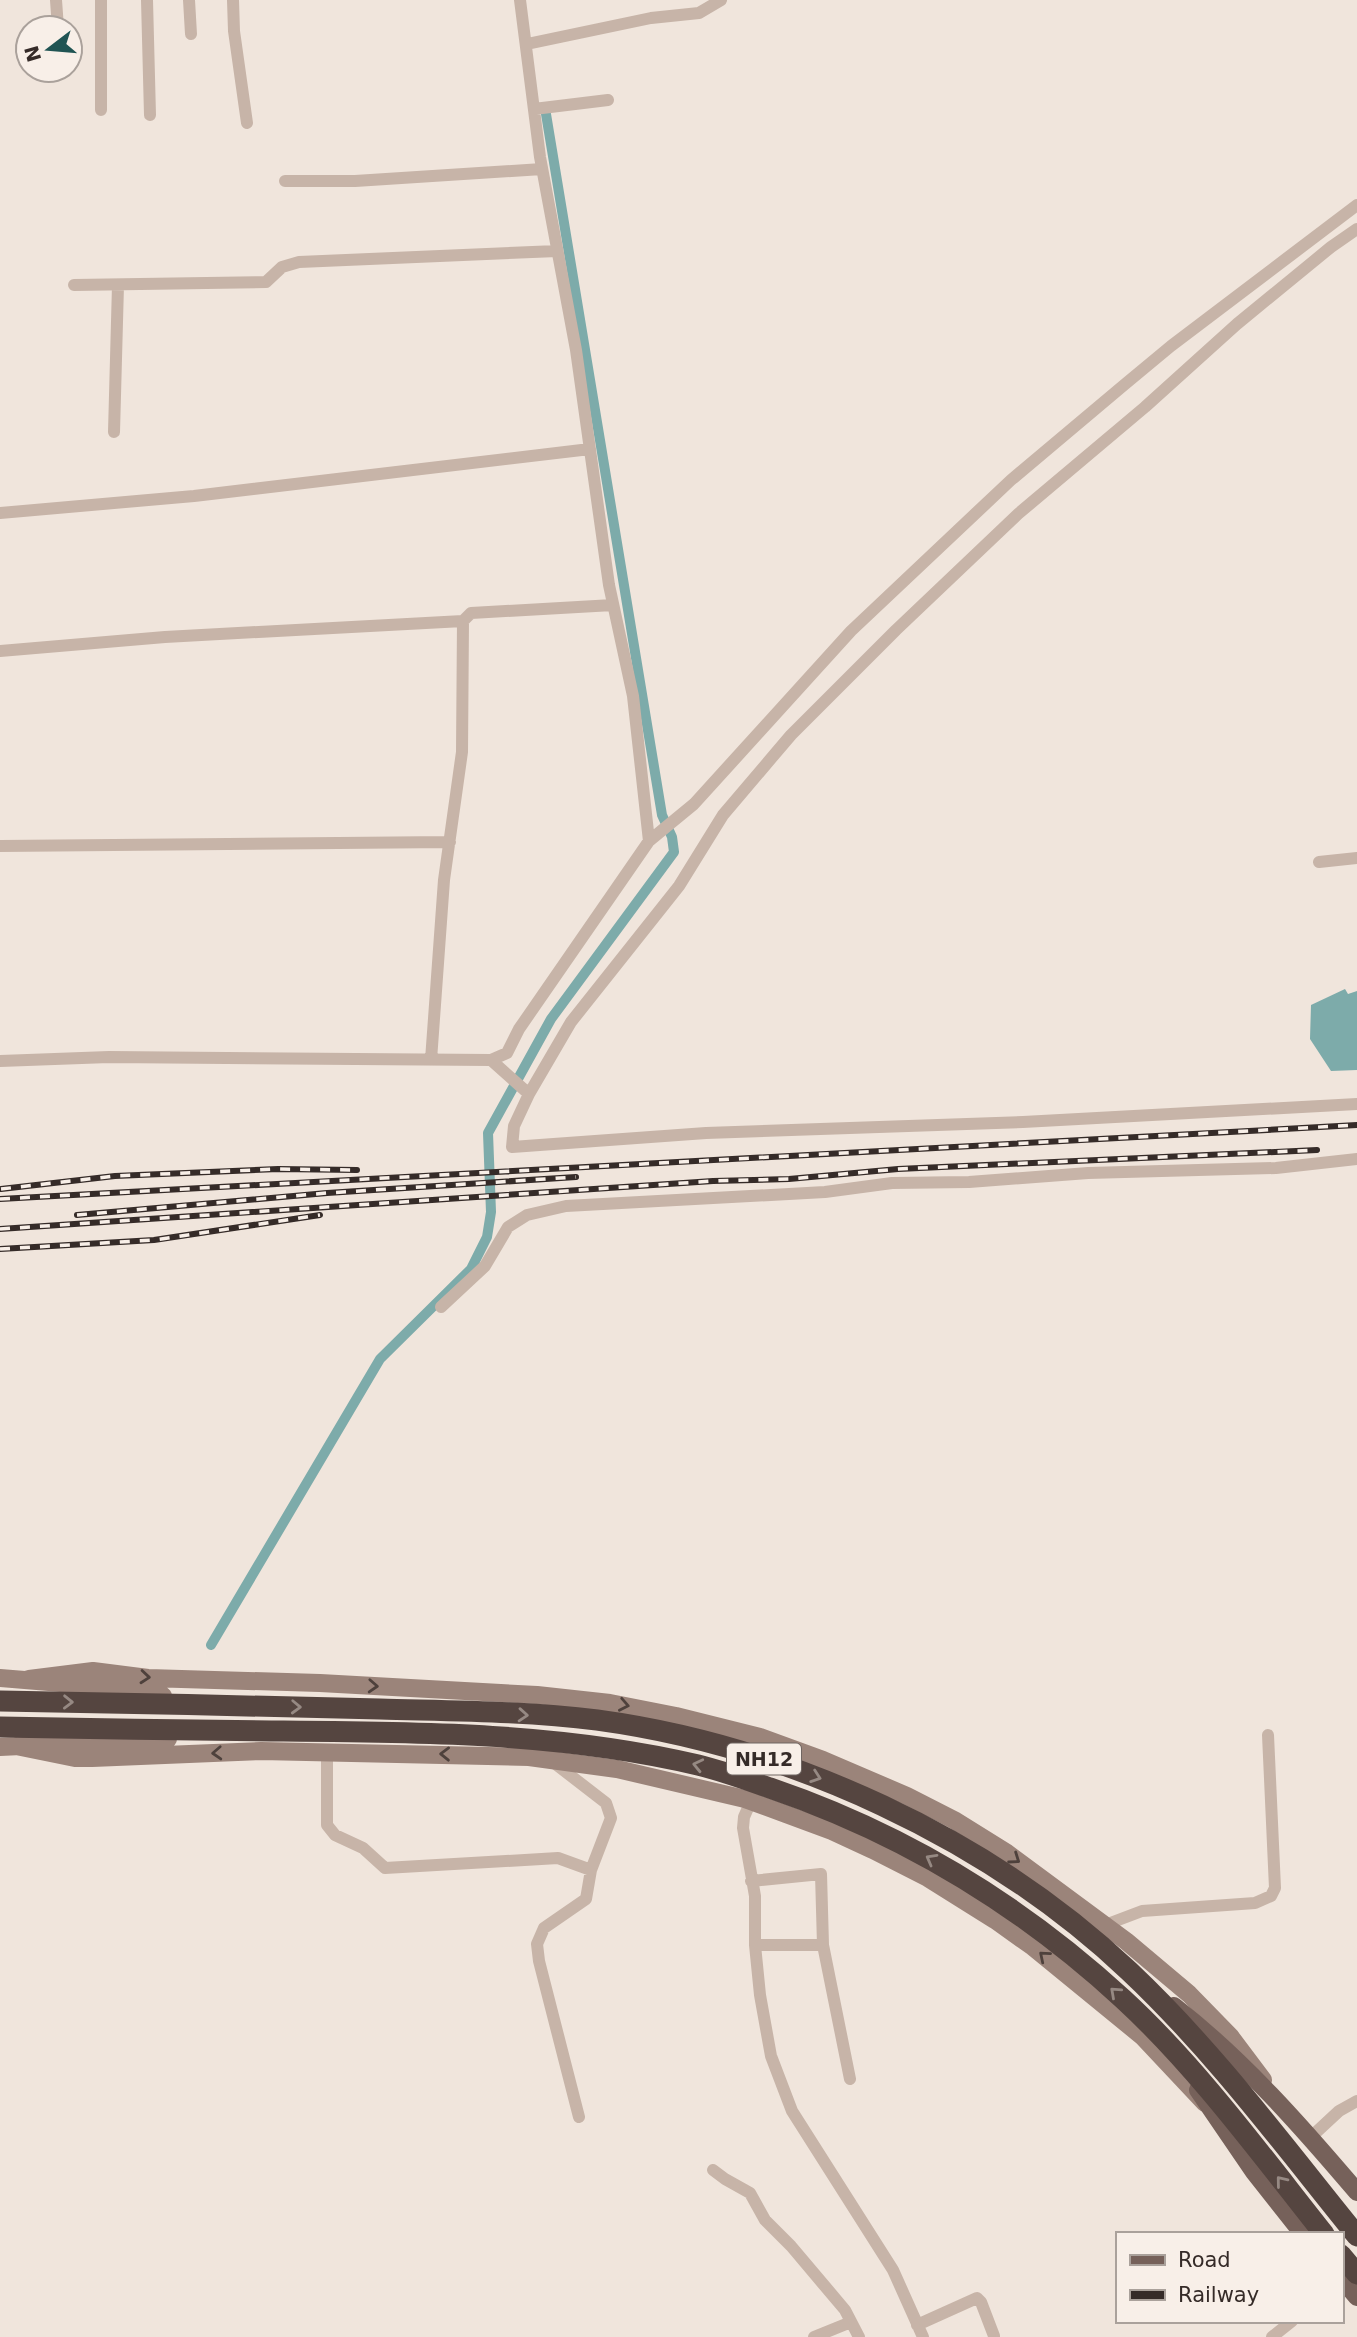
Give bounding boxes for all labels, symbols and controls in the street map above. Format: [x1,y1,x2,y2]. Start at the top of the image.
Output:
north arrow [14,14,84,84]
text: N [20,43,45,64]
one-way arrow [140,1669,151,1684]
one-way arrow [367,1678,378,1693]
one-way arrow [63,1695,74,1710]
one-way arrow [618,1697,630,1712]
one-way arrow [290,1699,301,1714]
one-way arrow [518,1707,529,1722]
road number: NH12 [727,1744,801,1774]
one-way arrow [212,1746,223,1761]
one-way arrow [439,1746,449,1762]
one-way arrow [692,1759,704,1773]
one-way arrow [809,1769,822,1783]
one-way arrow [1007,1851,1020,1863]
one-way arrow [926,1854,938,1867]
one-way arrow [1039,1951,1052,1964]
one-way arrow [1110,1987,1123,2000]
one-way arrow [1277,2176,1290,2188]
legend [1116,2232,1343,2323]
text: Road [1178,2248,1231,2272]
text: Railway [1178,2283,1259,2307]

